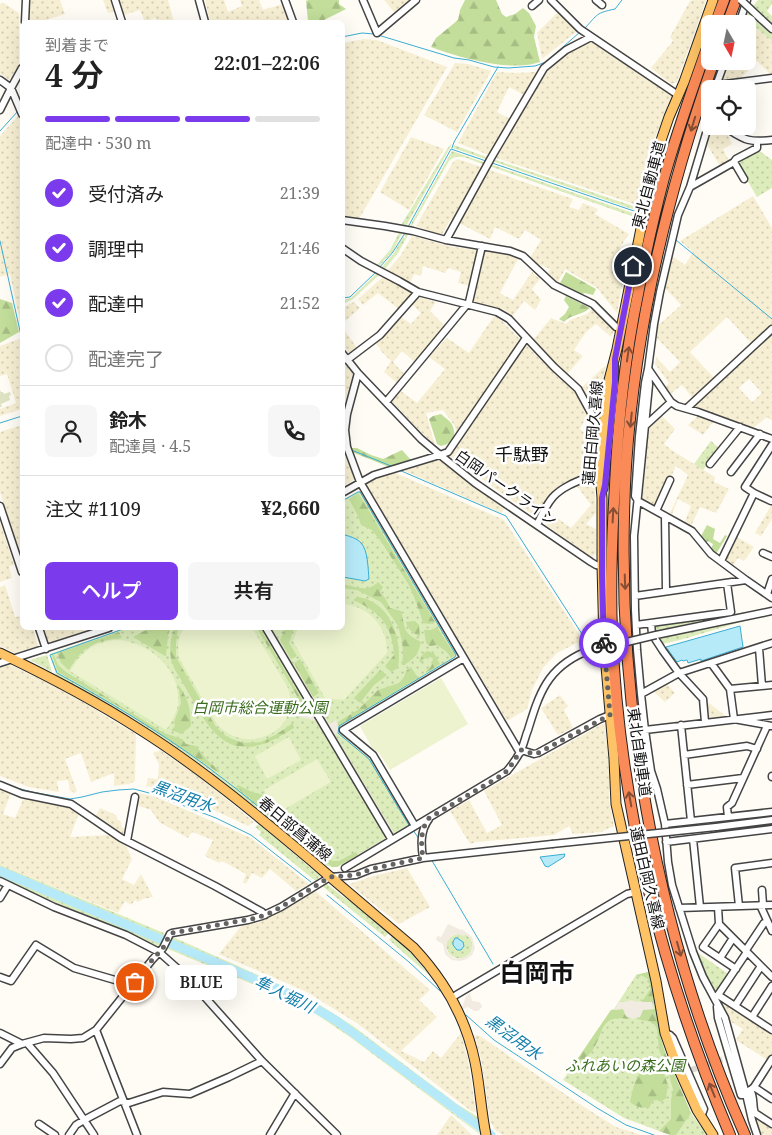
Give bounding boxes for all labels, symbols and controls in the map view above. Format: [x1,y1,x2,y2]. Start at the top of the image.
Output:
north arrow [701,15,756,70]
map controls [701,15,756,135]
text: 到着まで [45,34,109,56]
text: 22:01–22:06 [214,50,320,76]
text: 4 分 [45,53,103,96]
button: locate [701,80,756,135]
one-way arrow [687,116,697,132]
text: 配達中 · 530 m [45,132,151,154]
street label: 東北自動車道 [627,139,669,231]
icon: check [45,179,73,207]
text: 受付済み [88,181,164,207]
text: 21:39 [280,182,320,204]
icon: check [45,234,73,262]
text: 調理中 [88,236,145,262]
text: 21:46 [280,237,320,259]
pin [612,245,654,287]
icon: home [619,252,647,280]
icon: check [45,289,73,317]
text: 配達中 [88,291,145,317]
text: 21:52 [280,292,320,314]
text: 配達完了 [88,346,164,372]
one-way arrow [623,346,633,362]
street label: 蓮田白岡久喜線 [577,380,607,486]
button: person [45,405,97,457]
button: phone [268,405,320,457]
text: 鈴木 [109,407,147,433]
one-way arrow [626,411,636,427]
text: 配達員 · 4.5 [109,435,191,457]
district label: 千駄野 [495,442,549,466]
street label: 白岡パークライン [452,445,561,530]
text: ¥2,660 [261,495,320,521]
text: 注文 #1109 [45,496,141,522]
one-way arrow [608,508,618,524]
button: ヘルプ [45,562,178,620]
button: 共有 [188,562,320,620]
one-way arrow [620,574,630,590]
courier [579,618,629,668]
icon: bike [590,629,618,657]
park label: 白岡市総合運動公園 [192,697,329,717]
street label: 東北自動車道 [624,706,656,798]
water label: 黒沼用水 [149,775,219,818]
street label: 春日部菖蒲線 [255,792,337,865]
one-way arrow [625,792,635,808]
street label: 蓮田白岡久喜線 [626,824,670,931]
one-way arrow [674,941,684,957]
district label: 白岡市 [499,955,575,989]
pin [114,961,156,1003]
callout: BLUE [165,964,238,1000]
icon: bag [121,968,149,996]
water label: 隼人堀川 [251,970,320,1019]
text: BLUE [180,971,222,993]
water label: 黒沼用水 [482,1009,548,1066]
park label: ふれあいの森公園 [565,1055,687,1075]
one-way arrow [707,1083,716,1098]

